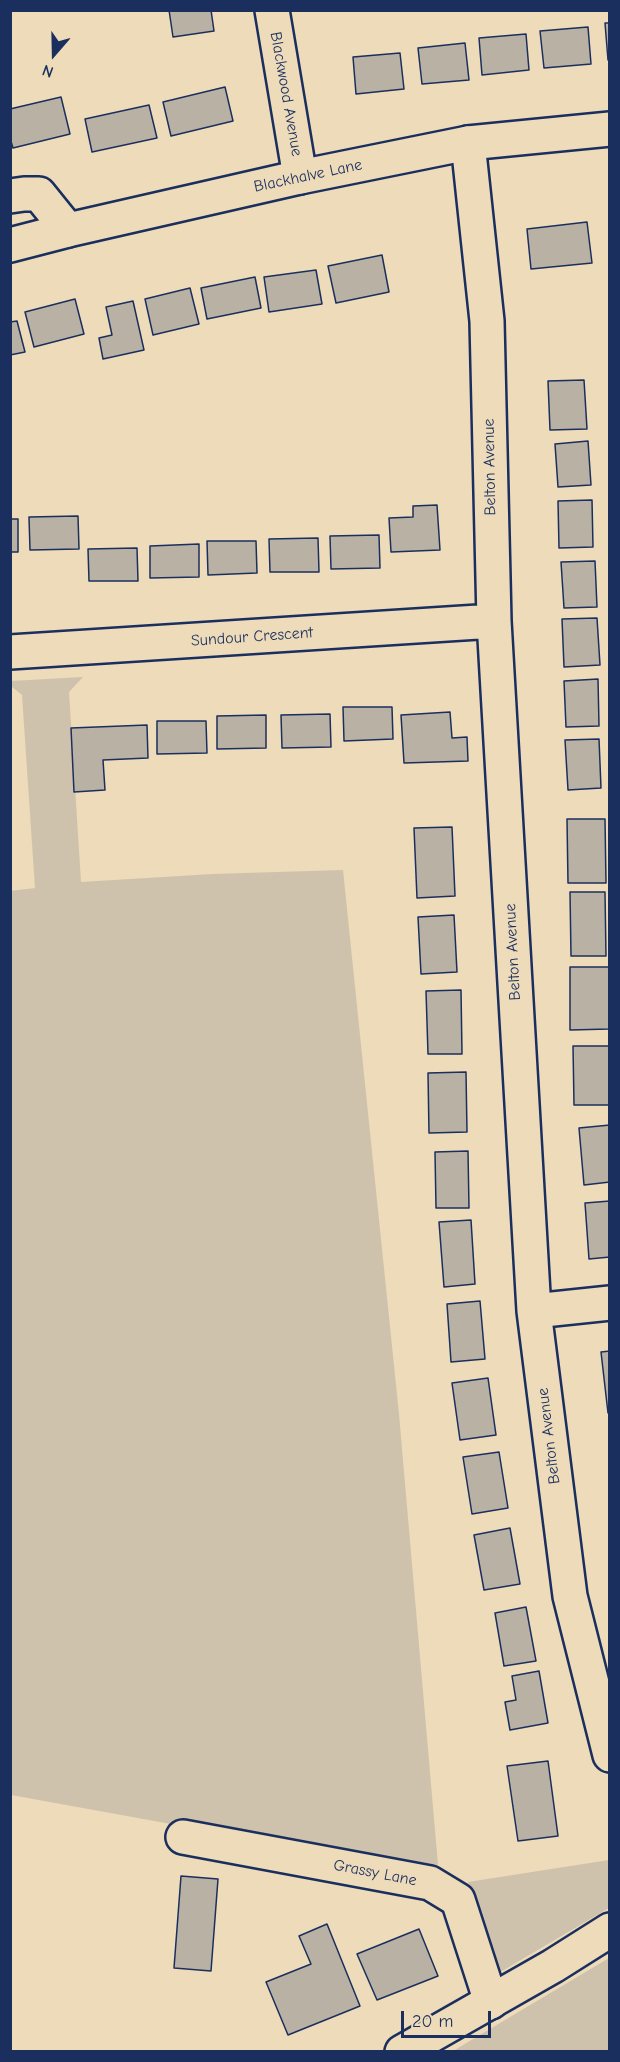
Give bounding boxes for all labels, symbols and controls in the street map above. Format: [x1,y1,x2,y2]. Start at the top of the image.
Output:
north arrow [24,24,84,84]
street label: Blackwood Avenue [266,30,306,158]
text: N [40,61,56,81]
street label: Blackhalve Lane [252,155,364,197]
street label: Belton Avenue [480,418,500,516]
street label: Sundour Crescent [190,623,314,651]
street label: Belton Avenue [501,903,525,1001]
street label: Belton Avenue [534,1387,564,1485]
street label: Grassy Lane [332,1856,418,1890]
scale bar [404,1999,494,2037]
text: 20 m [412,2011,453,2032]

